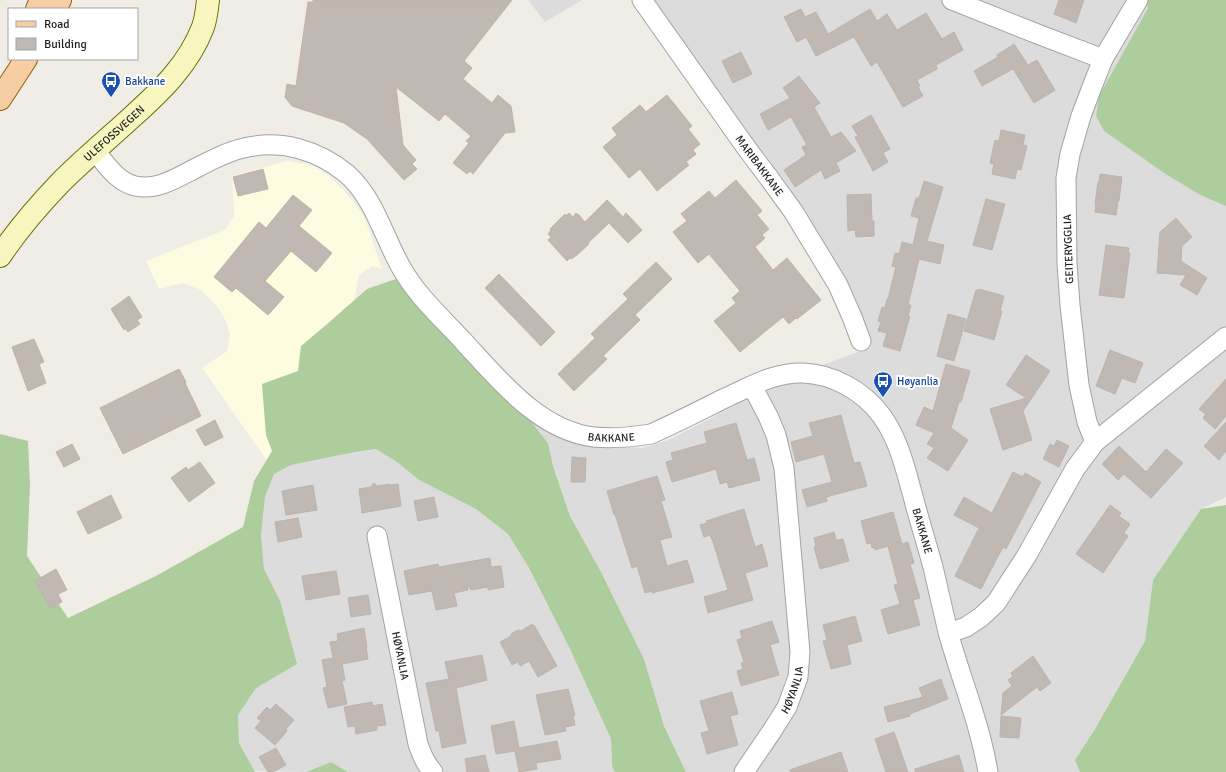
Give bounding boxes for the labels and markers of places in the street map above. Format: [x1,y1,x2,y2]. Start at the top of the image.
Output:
bus stop icon: Bakkane [100,70,122,98]
place label: Bakkane [125,75,165,88]
bus stop icon: Høyanlia [872,370,894,398]
place label: Høyanlia [897,375,939,388]

